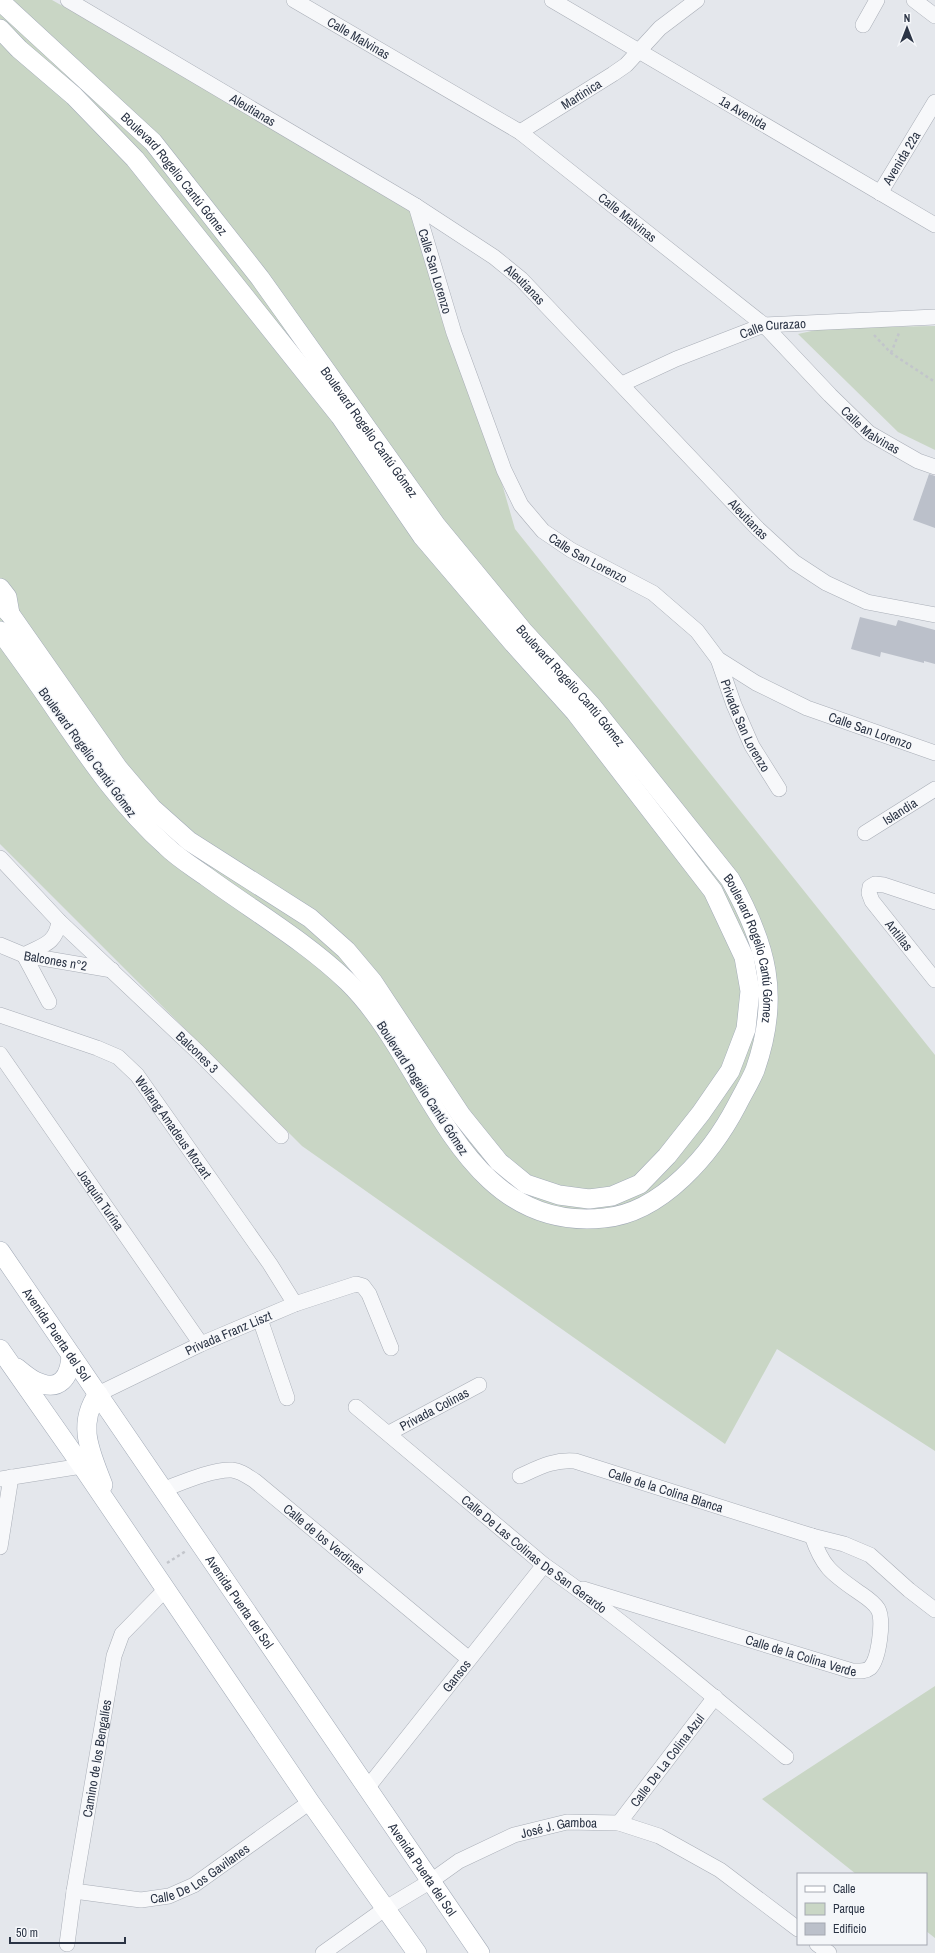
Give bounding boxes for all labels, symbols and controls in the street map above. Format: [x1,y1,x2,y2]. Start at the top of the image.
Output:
north arrow [887,8,927,48]
text: N [904,11,910,25]
street label: Calle Malvinas [324,13,393,63]
street label: Martinica [558,75,605,113]
street label: Aleutianas [226,89,279,130]
street label: 1a Avenida [716,92,770,134]
street label: Boulevard Rogelio Cantú Gómez [117,109,231,239]
street label: Avenida 22a [878,128,924,189]
street label: Calle Malvinas [595,189,660,246]
street label: Calle San Lorenzo [414,227,456,316]
street label: Aleutianas [500,260,549,308]
street label: Calle Curazao [737,315,806,343]
street label: Boulevard Rogelio Cantú Gómez [317,363,422,501]
street label: Calle Malvinas [837,402,903,458]
street label: Aleutianas [724,494,772,543]
street label: Calle San Lorenzo [545,529,630,587]
street label: Boulevard Rogelio Cantú Gómez [512,621,629,750]
street label: Privada San Lorenzo [717,677,774,775]
street label: Boulevard Rogelio Cantú Gómez [35,684,140,821]
street label: Calle San Lorenzo [826,708,915,753]
street label: Islandia [880,794,920,829]
street label: Boulevard Rogelio Cantú Gómez [720,870,776,1024]
street label: Antillas [881,916,916,954]
street label: Balcones n°2 [22,947,88,975]
street label: Boulevard Rogelio Cantú Gómez [373,1018,472,1159]
street label: Balcones 3 [172,1028,222,1077]
street label: Wolfang Amadeus Mozart [131,1072,215,1182]
street label: Joaquín Turína [73,1166,128,1234]
street label: Avenida Puerta del Sol [18,1284,94,1384]
street label: Privada Franz Liszt [182,1307,274,1359]
street label: Privada Colinas [397,1384,472,1435]
street label: Calle de la Colina Blanca [606,1464,725,1516]
street label: Calle De Las Colinas De San Gerardo [458,1491,610,1617]
street label: Calle de los Verdines [280,1500,368,1578]
street label: Avenida Puerta del Sol [201,1551,277,1652]
street label: Calle de la Colina Verde [743,1631,857,1680]
street label: Gansos [439,1656,475,1696]
street label: Camino de los Bengalíes [79,1698,115,1819]
street label: Calle De La Colina Azul [626,1710,708,1810]
street label: José J. Gamboa [519,1814,597,1842]
street label: Avenida Puerta del Sol [384,1819,460,1919]
street label: Calle De Los Gavilanes [149,1840,253,1908]
legend [797,1873,927,1945]
text: Calle [833,1881,855,1897]
text: Parque [833,1901,865,1917]
scale bar [10,1919,125,1945]
text: Edificio [833,1921,866,1937]
text: 50 m [16,1925,38,1941]

